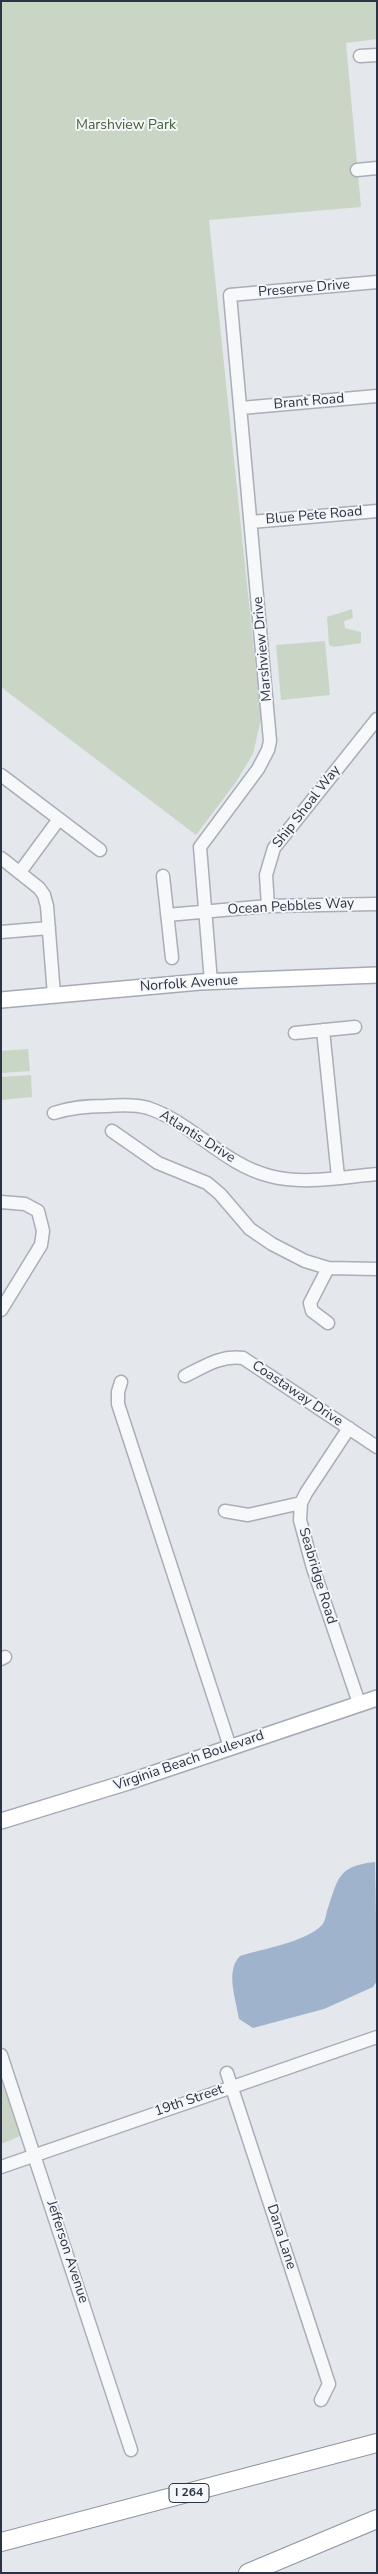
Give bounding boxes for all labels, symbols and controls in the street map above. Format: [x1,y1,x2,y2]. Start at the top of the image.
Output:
park label: Marshview Park [76,118,176,134]
street label: Preserve Drive [257,277,351,301]
street label: Brant Road [273,391,345,413]
street label: Blue Pete Road [265,503,363,529]
street label: Marshview Drive [250,596,276,702]
street label: Ship Shoal Way [270,762,344,852]
street label: Ocean Pebbles Way [227,895,355,919]
street label: Norfolk Avenue [139,972,239,996]
street label: Atlantis Drive [156,1107,238,1167]
street label: Coastaway Drive [248,1357,346,1431]
street label: Seabridge Road [294,1526,340,1626]
street label: Virginia Beach Boulevard [112,1727,266,1795]
street label: 19th Street [152,2081,226,2121]
street label: Jefferson Avenue [42,2199,92,2305]
street label: Dana Lane [263,2202,299,2272]
road number: I 264 [169,2484,209,2502]

